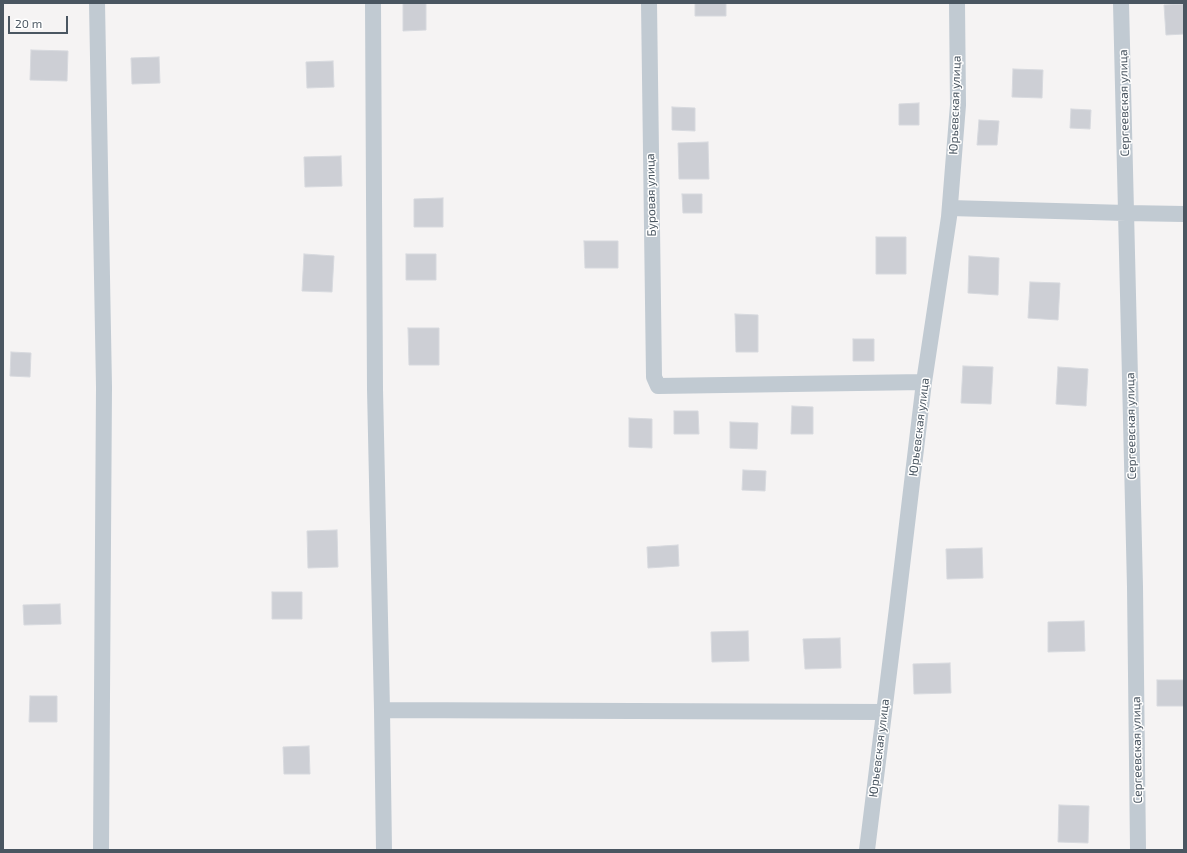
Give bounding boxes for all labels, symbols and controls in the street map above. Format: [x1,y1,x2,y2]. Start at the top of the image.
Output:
scale bar [10,8,70,34]
text: 20 m [15,16,42,30]
street label: Сергеевская улица [1116,49,1132,157]
street label: Юрьевская улица [946,55,964,155]
street label: Буровая улица [643,153,659,237]
street label: Сергеевская улица [1123,372,1139,480]
street label: Юрьевская улица [906,377,932,477]
street label: Сергеевская улица [1129,696,1145,804]
street label: Юрьевская улица [866,698,892,798]

